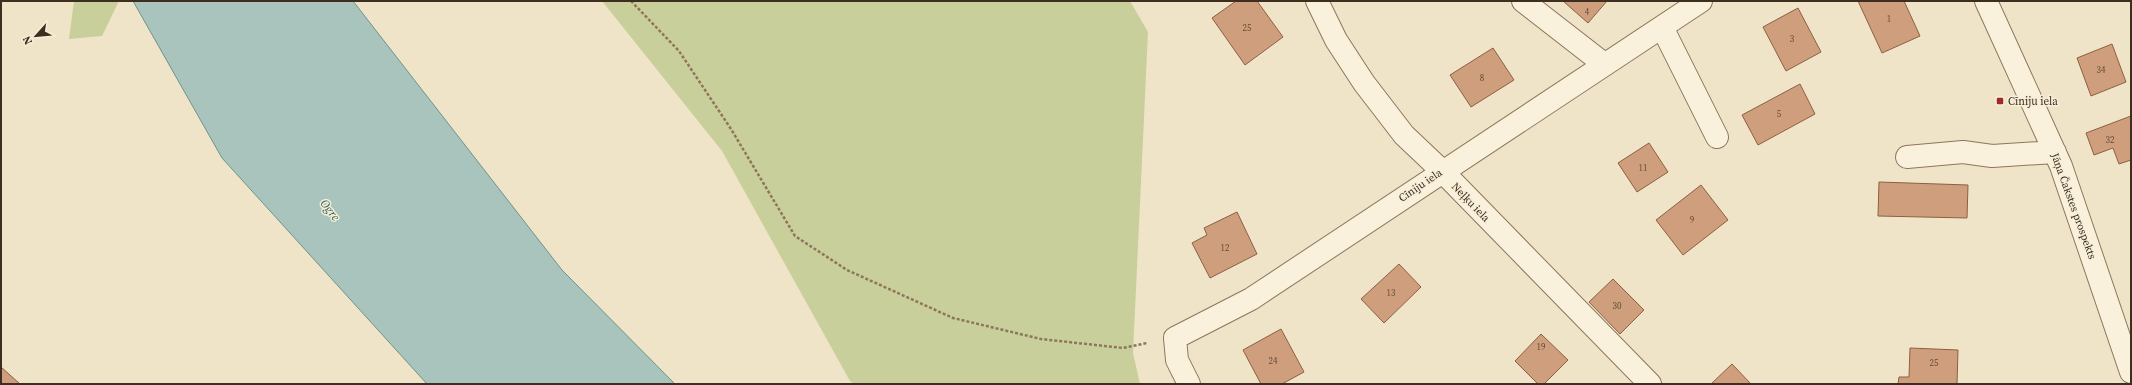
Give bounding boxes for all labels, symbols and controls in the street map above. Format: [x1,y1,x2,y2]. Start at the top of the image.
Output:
house number: 4 [1585,6,1590,18]
house number: 1 [1887,13,1891,25]
north arrow [16,16,56,56]
house number: 25 [1242,22,1252,34]
text: N [19,33,36,47]
house number: 3 [1790,33,1795,45]
house number: 34 [2096,64,2106,76]
house number: 8 [1480,72,1485,84]
place label: Cīniju iela [2008,94,2058,109]
marker: Cīniju iela [1995,96,2005,106]
house number: 5 [1777,108,1782,120]
house number: 32 [2105,134,2115,146]
street label: Jāņa Čakstes prospekts [2047,150,2100,262]
house number: 11 [1638,162,1648,174]
street label: Cīniju iela [1395,165,1445,206]
street label: Neļķu iela [1448,179,1493,226]
water label: Ogre [317,196,343,224]
house number: 9 [1690,214,1695,226]
house number: 12 [1220,242,1230,254]
house number: 13 [1386,287,1396,299]
house number: 30 [1612,300,1622,312]
house number: 19 [1536,341,1546,353]
house number: 24 [1268,355,1278,367]
house number: 25 [1929,357,1939,369]

